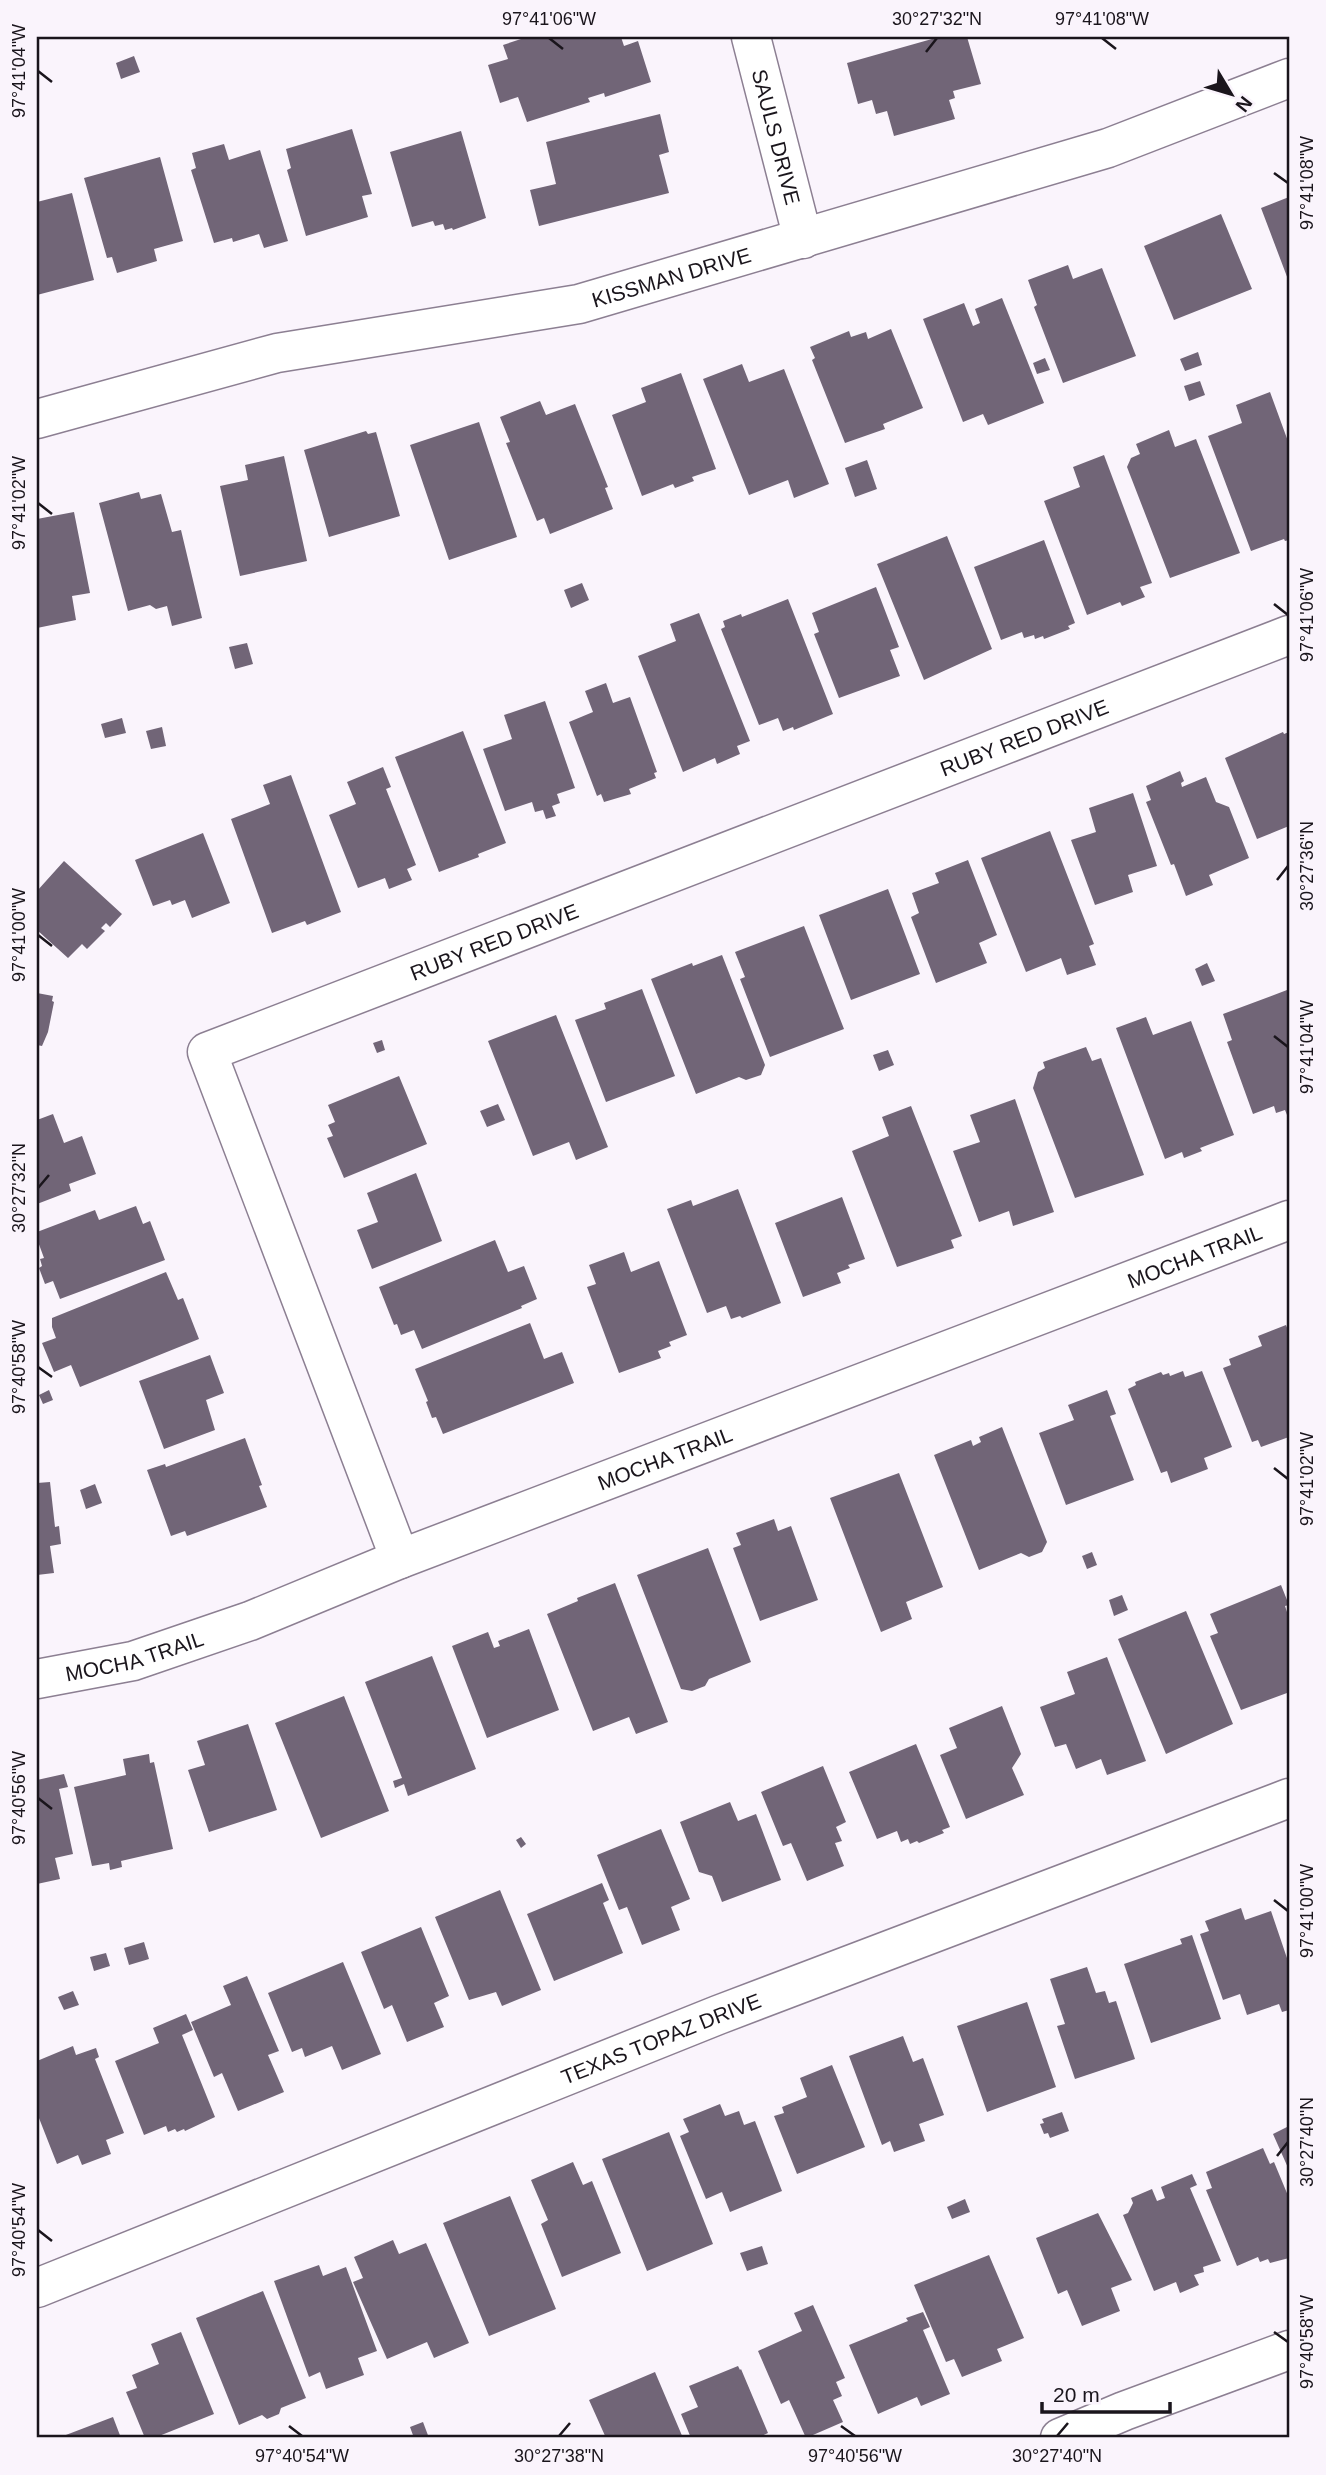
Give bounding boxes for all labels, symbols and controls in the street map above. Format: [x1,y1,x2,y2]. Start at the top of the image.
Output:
text: 97°41'06"W [502,9,596,29]
text: 30°27'32"N [892,9,982,29]
text: 97°41'08"W [1055,9,1149,29]
text: 97°41'04"W [9,24,29,118]
north arrow [1196,60,1266,130]
street label: SAULS DRIVE [748,67,805,207]
text: N [1232,92,1257,116]
text: 97°41'08"W [1297,136,1317,230]
street label: KISSMAN DRIVE [589,242,753,311]
text: 97°41'02"W [9,456,29,550]
text: 97°41'06"W [1297,568,1317,662]
street label: RUBY RED DRIVE [937,694,1111,780]
text: 30°27'36"N [1297,821,1317,911]
text: 97°41'00"W [9,888,29,982]
street label: RUBY RED DRIVE [407,899,581,984]
text: 97°41'04"W [1297,1000,1317,1094]
text: 30°27'32"N [9,1143,29,1233]
street label: MOCHA TRAIL [1124,1220,1265,1292]
text: 97°40'58"W [9,1320,29,1414]
street label: MOCHA TRAIL [594,1422,735,1494]
text: 97°41'02"W [1297,1432,1317,1526]
street label: MOCHA TRAIL [63,1626,206,1685]
text: 97°40'56"W [9,1751,29,1845]
text: 97°41'00"W [1297,1864,1317,1958]
street label: TEXAS TOPAZ DRIVE [558,1988,764,2088]
text: 30°27'40"N [1297,2097,1317,2187]
text: 97°40'54"W [9,2183,29,2277]
text: 97°40'58"W [1297,2295,1317,2389]
scale bar [1042,2370,1170,2414]
text: 20 m [1053,2383,1100,2406]
text: 97°40'54"W [255,2446,349,2466]
text: 30°27'38"N [514,2446,604,2466]
text: 97°40'56"W [808,2446,902,2466]
text: 30°27'40"N [1012,2446,1102,2466]

